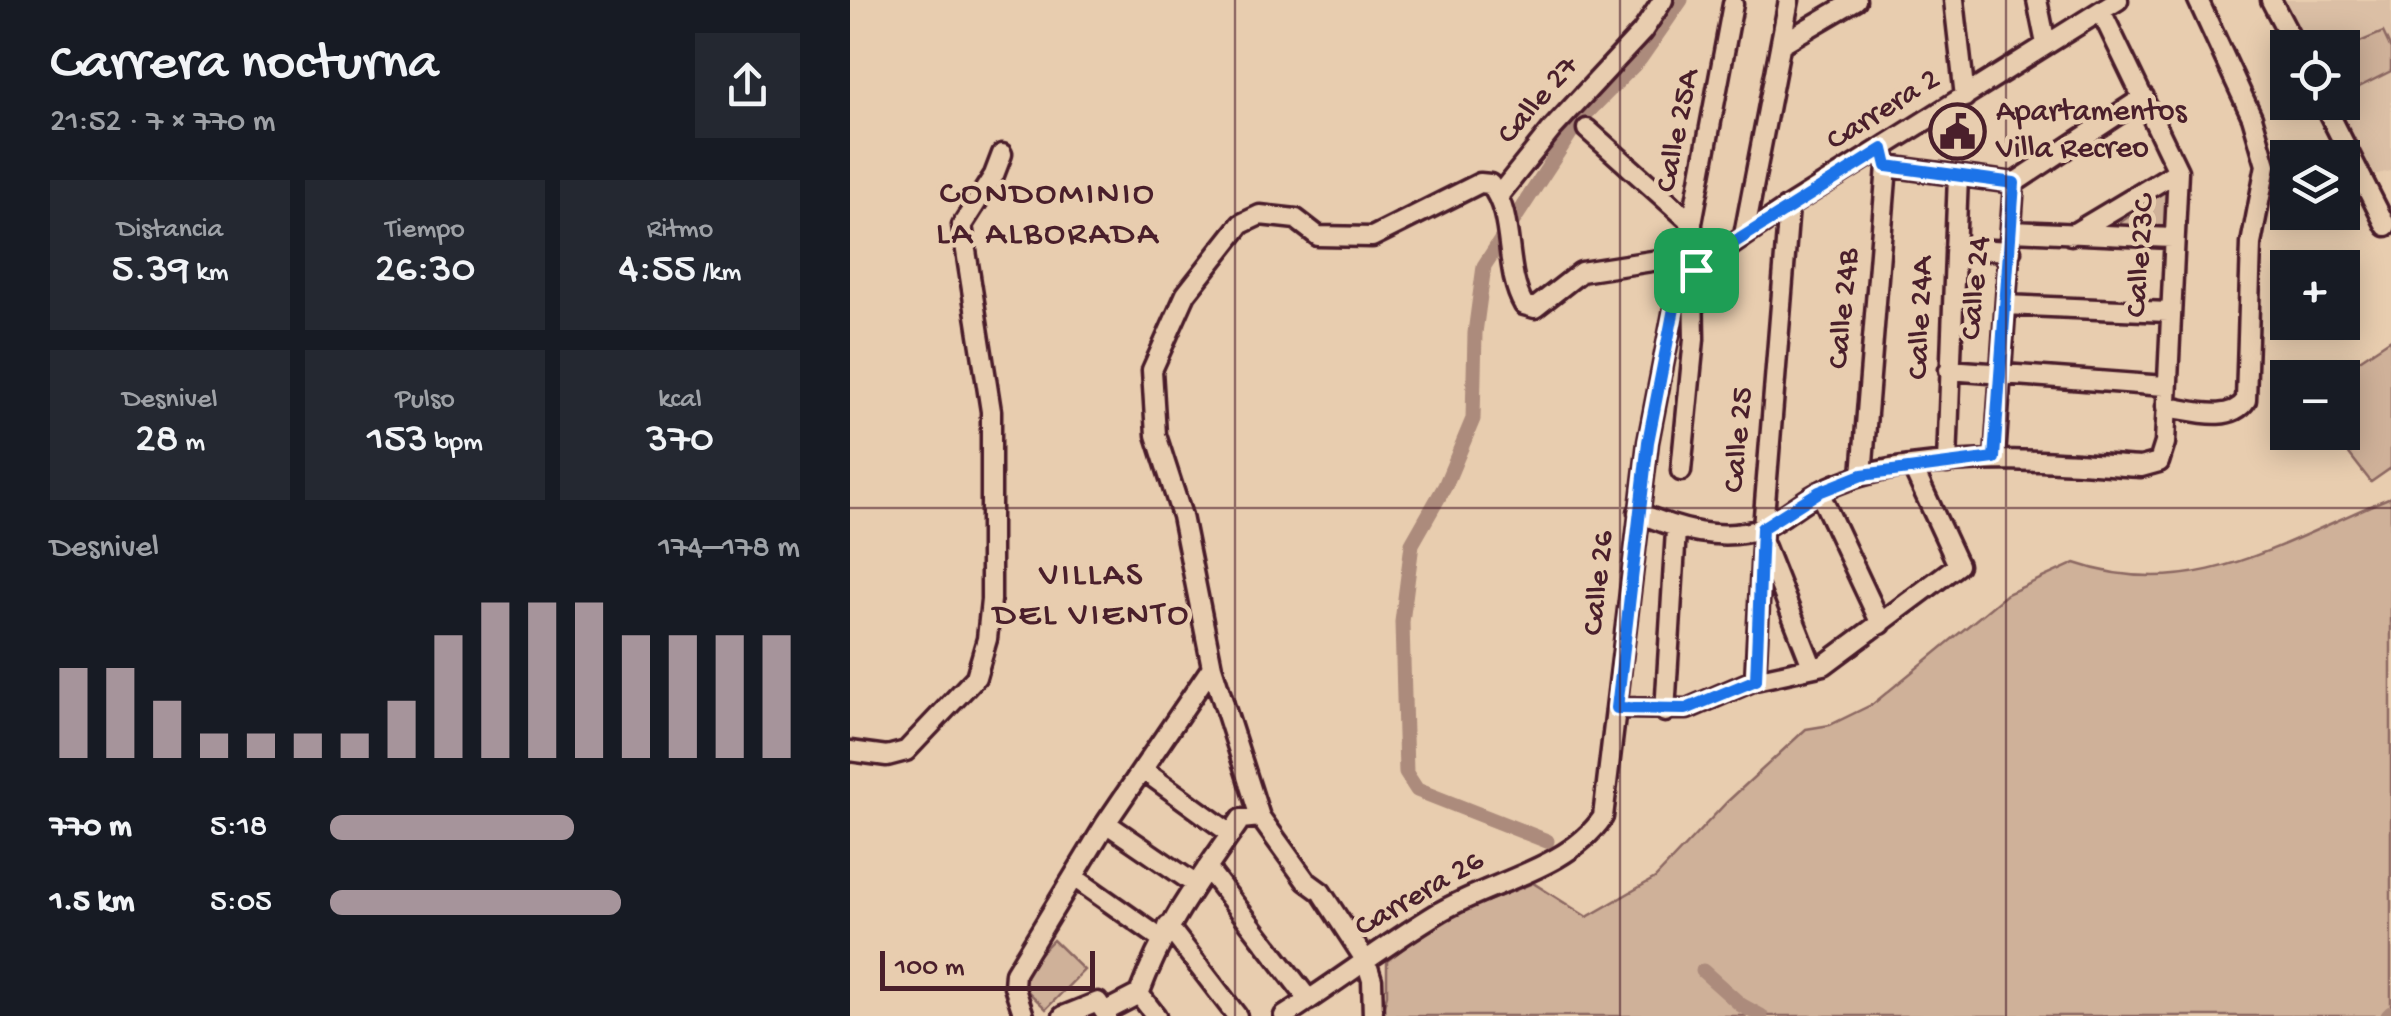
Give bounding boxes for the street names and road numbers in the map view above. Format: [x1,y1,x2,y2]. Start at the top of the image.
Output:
street label: Calle 27 [1490,48,1589,153]
street label: Carrera 2 [1820,61,1948,161]
street label: Calle 25A [1648,64,1710,196]
street label: Calle 23C [2119,191,2165,319]
street label: Calle 24 [1954,234,2000,342]
street label: Calle 24B [1821,247,1869,371]
street label: Calle 24A [1901,254,1943,380]
street label: Calle 25 [1716,386,1764,494]
street label: Calle 26 [1576,528,1624,637]
street label: Carrera 26 [1349,842,1492,947]

